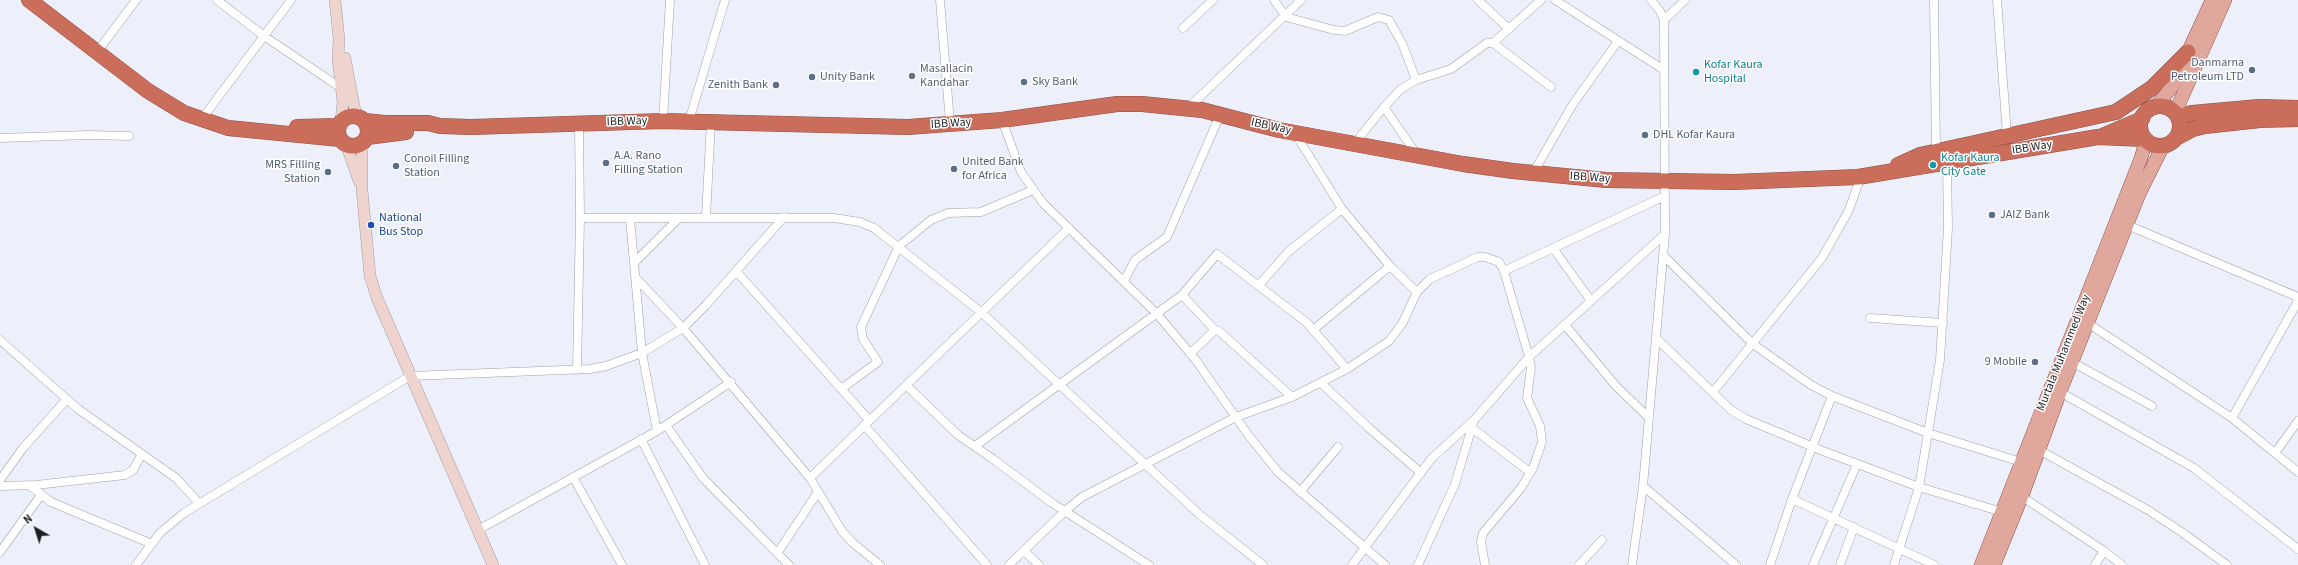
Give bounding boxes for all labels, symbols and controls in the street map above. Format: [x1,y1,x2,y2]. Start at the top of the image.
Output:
place label: Danmarna Petroleum LTD [2171,56,2244,84]
place label: Kofar Kaura Hospital [1704,58,1763,86]
place label: Masallacin Kandahar [920,62,973,90]
marker: Danmarna Petroleum LTD [2247,65,2257,75]
marker: Kofar Kaura Hospital [1691,67,1701,77]
place label: Unity Bank [820,70,875,84]
marker: Masallacin Kandahar [907,71,917,81]
marker: Unity Bank [807,72,817,82]
place label: Sky Bank [1032,75,1078,89]
marker: Sky Bank [1019,77,1029,87]
place label: Zenith Bank [708,78,768,92]
marker: Zenith Bank [771,80,781,90]
street label: IBB Way [606,114,648,130]
street label: IBB Way [930,115,972,133]
street label: IBB Way [1250,116,1292,138]
place label: DHL Kofar Kaura [1653,128,1735,142]
marker: DHL Kofar Kaura [1640,130,1650,140]
street label: IBB Way [2011,138,2053,158]
place label: A.A. Rano Filling Station [614,149,683,177]
place label: Kofar Kaura City Gate [1941,151,2000,179]
place label: Conoil Filling Station [404,152,469,180]
place label: United Bank for Africa [962,155,1024,183]
place label: MRS Filling Station [265,158,320,186]
marker: A.A. Rano Filling Station [601,158,611,168]
marker: Kofar Kaura City Gate [1928,160,1938,170]
marker: Conoil Filling Station [391,161,401,171]
marker: United Bank for Africa [949,164,959,174]
marker: MRS Filling Station [323,167,333,177]
street label: IBB Way [1569,169,1611,187]
place label: JAIZ Bank [2000,208,2050,222]
marker: JAIZ Bank [1987,210,1997,220]
place label: National Bus Stop [379,211,423,239]
marker: National Bus Stop [366,220,376,230]
street label: Murtala Muhammed Way [2034,293,2094,413]
place label: 9 Mobile [1985,355,2027,369]
marker: 9 Mobile [2030,357,2040,367]
north arrow [16,509,56,549]
text: N [21,511,36,527]

